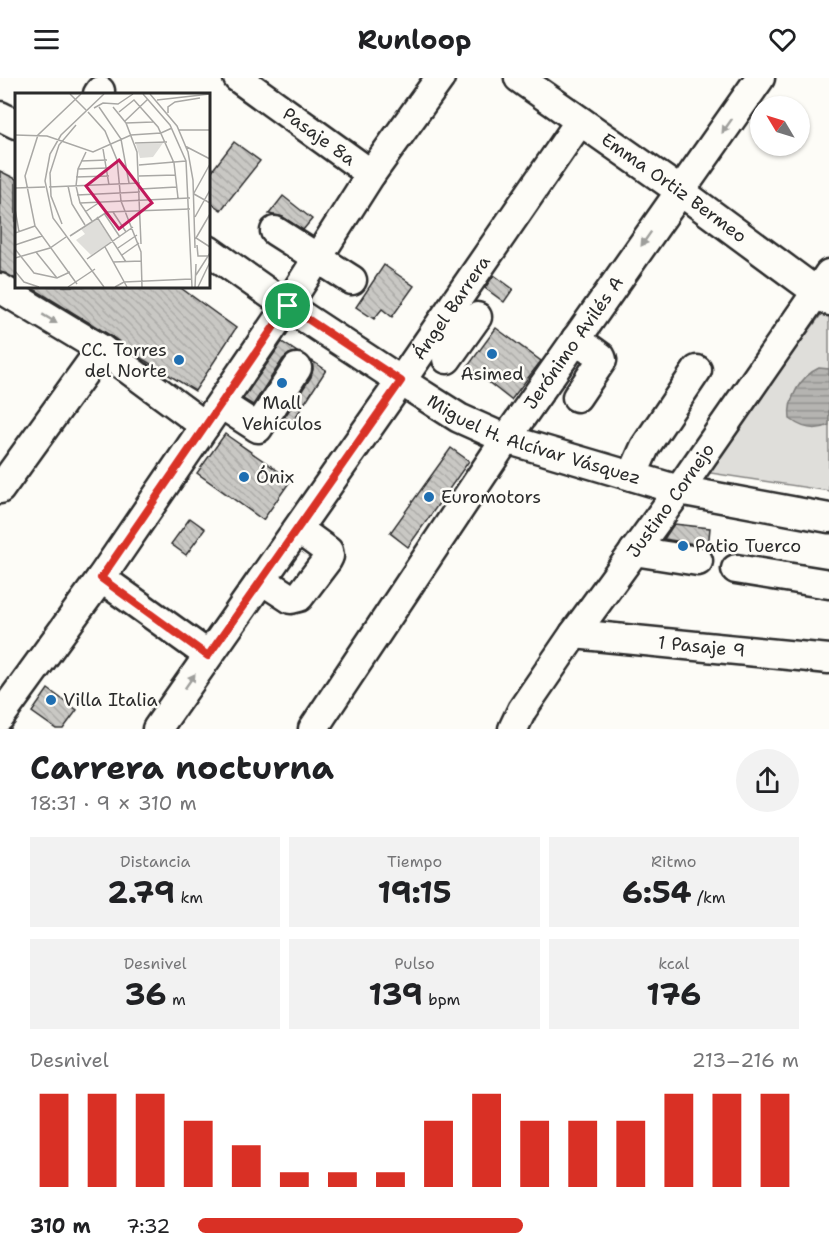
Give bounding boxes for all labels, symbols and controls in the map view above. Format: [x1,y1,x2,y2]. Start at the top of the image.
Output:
text: Runloop [357,21,472,58]
icon: menu [30,23,63,56]
icon: heart [766,23,799,56]
inset map [15,93,210,288]
north arrow [750,96,810,156]
map controls [750,96,810,156]
street label: Pasaje 8a [278,102,360,171]
one-way arrow [721,118,733,133]
street label: Emma Ortiz Bermeo [597,127,752,248]
one-way arrow [640,231,652,247]
street label: Ángel Barrera [407,251,496,365]
street label: Jerónimo Avilés A [519,271,629,414]
pin [262,280,313,331]
icon: arrive [271,289,304,322]
one-way arrow [42,313,58,324]
place label: CC. Torres del Norte [81,338,167,383]
marker: Asimed [485,347,499,361]
marker: CC. Torres del Norte [172,353,186,367]
place label: Asimed [460,362,524,386]
marker: Mall Vehículos [275,376,289,390]
street label: Miguel H. Alcívar Vásquez [423,389,644,490]
place label: Mall Vehículos [242,391,322,436]
street label: Justino Cornejo [622,438,720,563]
place label: Ónix [256,465,294,489]
marker: Ónix [237,470,251,484]
place label: Euromotors [441,485,541,509]
marker: Euromotors [422,490,436,504]
place label: Patio Tuerco [695,534,801,558]
marker: Patio Tuerco [676,539,690,553]
street label: 1 Pasaje 9 [657,630,746,663]
one-way arrow [184,674,196,690]
place label: Villa Italia [63,688,158,712]
marker: Villa Italia [44,693,58,707]
text: Carrera nocturna [30,745,334,790]
button: share [736,749,799,812]
text: 18:31 · 9 × 310 m [30,790,197,816]
text: Distancia [120,851,190,872]
text: Tiempo [387,851,442,872]
text: Ritmo [651,851,697,872]
text: 2.79 [107,872,175,913]
text: 19:15 [378,872,451,913]
text: 6:54 [622,872,692,913]
text: km [175,887,203,908]
text: /km [692,887,726,908]
text: Desnivel [124,953,187,974]
text: Pulso [394,953,435,974]
text: kcal [658,953,689,974]
text: 36 [125,974,167,1015]
text: 139 [369,974,423,1015]
text: 176 [646,974,701,1015]
text: m [167,989,186,1010]
text: bpm [423,989,460,1010]
text: Desnivel [30,1047,109,1073]
text: 213–216 m [692,1047,799,1073]
text: 310 m [30,1213,91,1239]
text: 7:32 [126,1213,170,1239]

